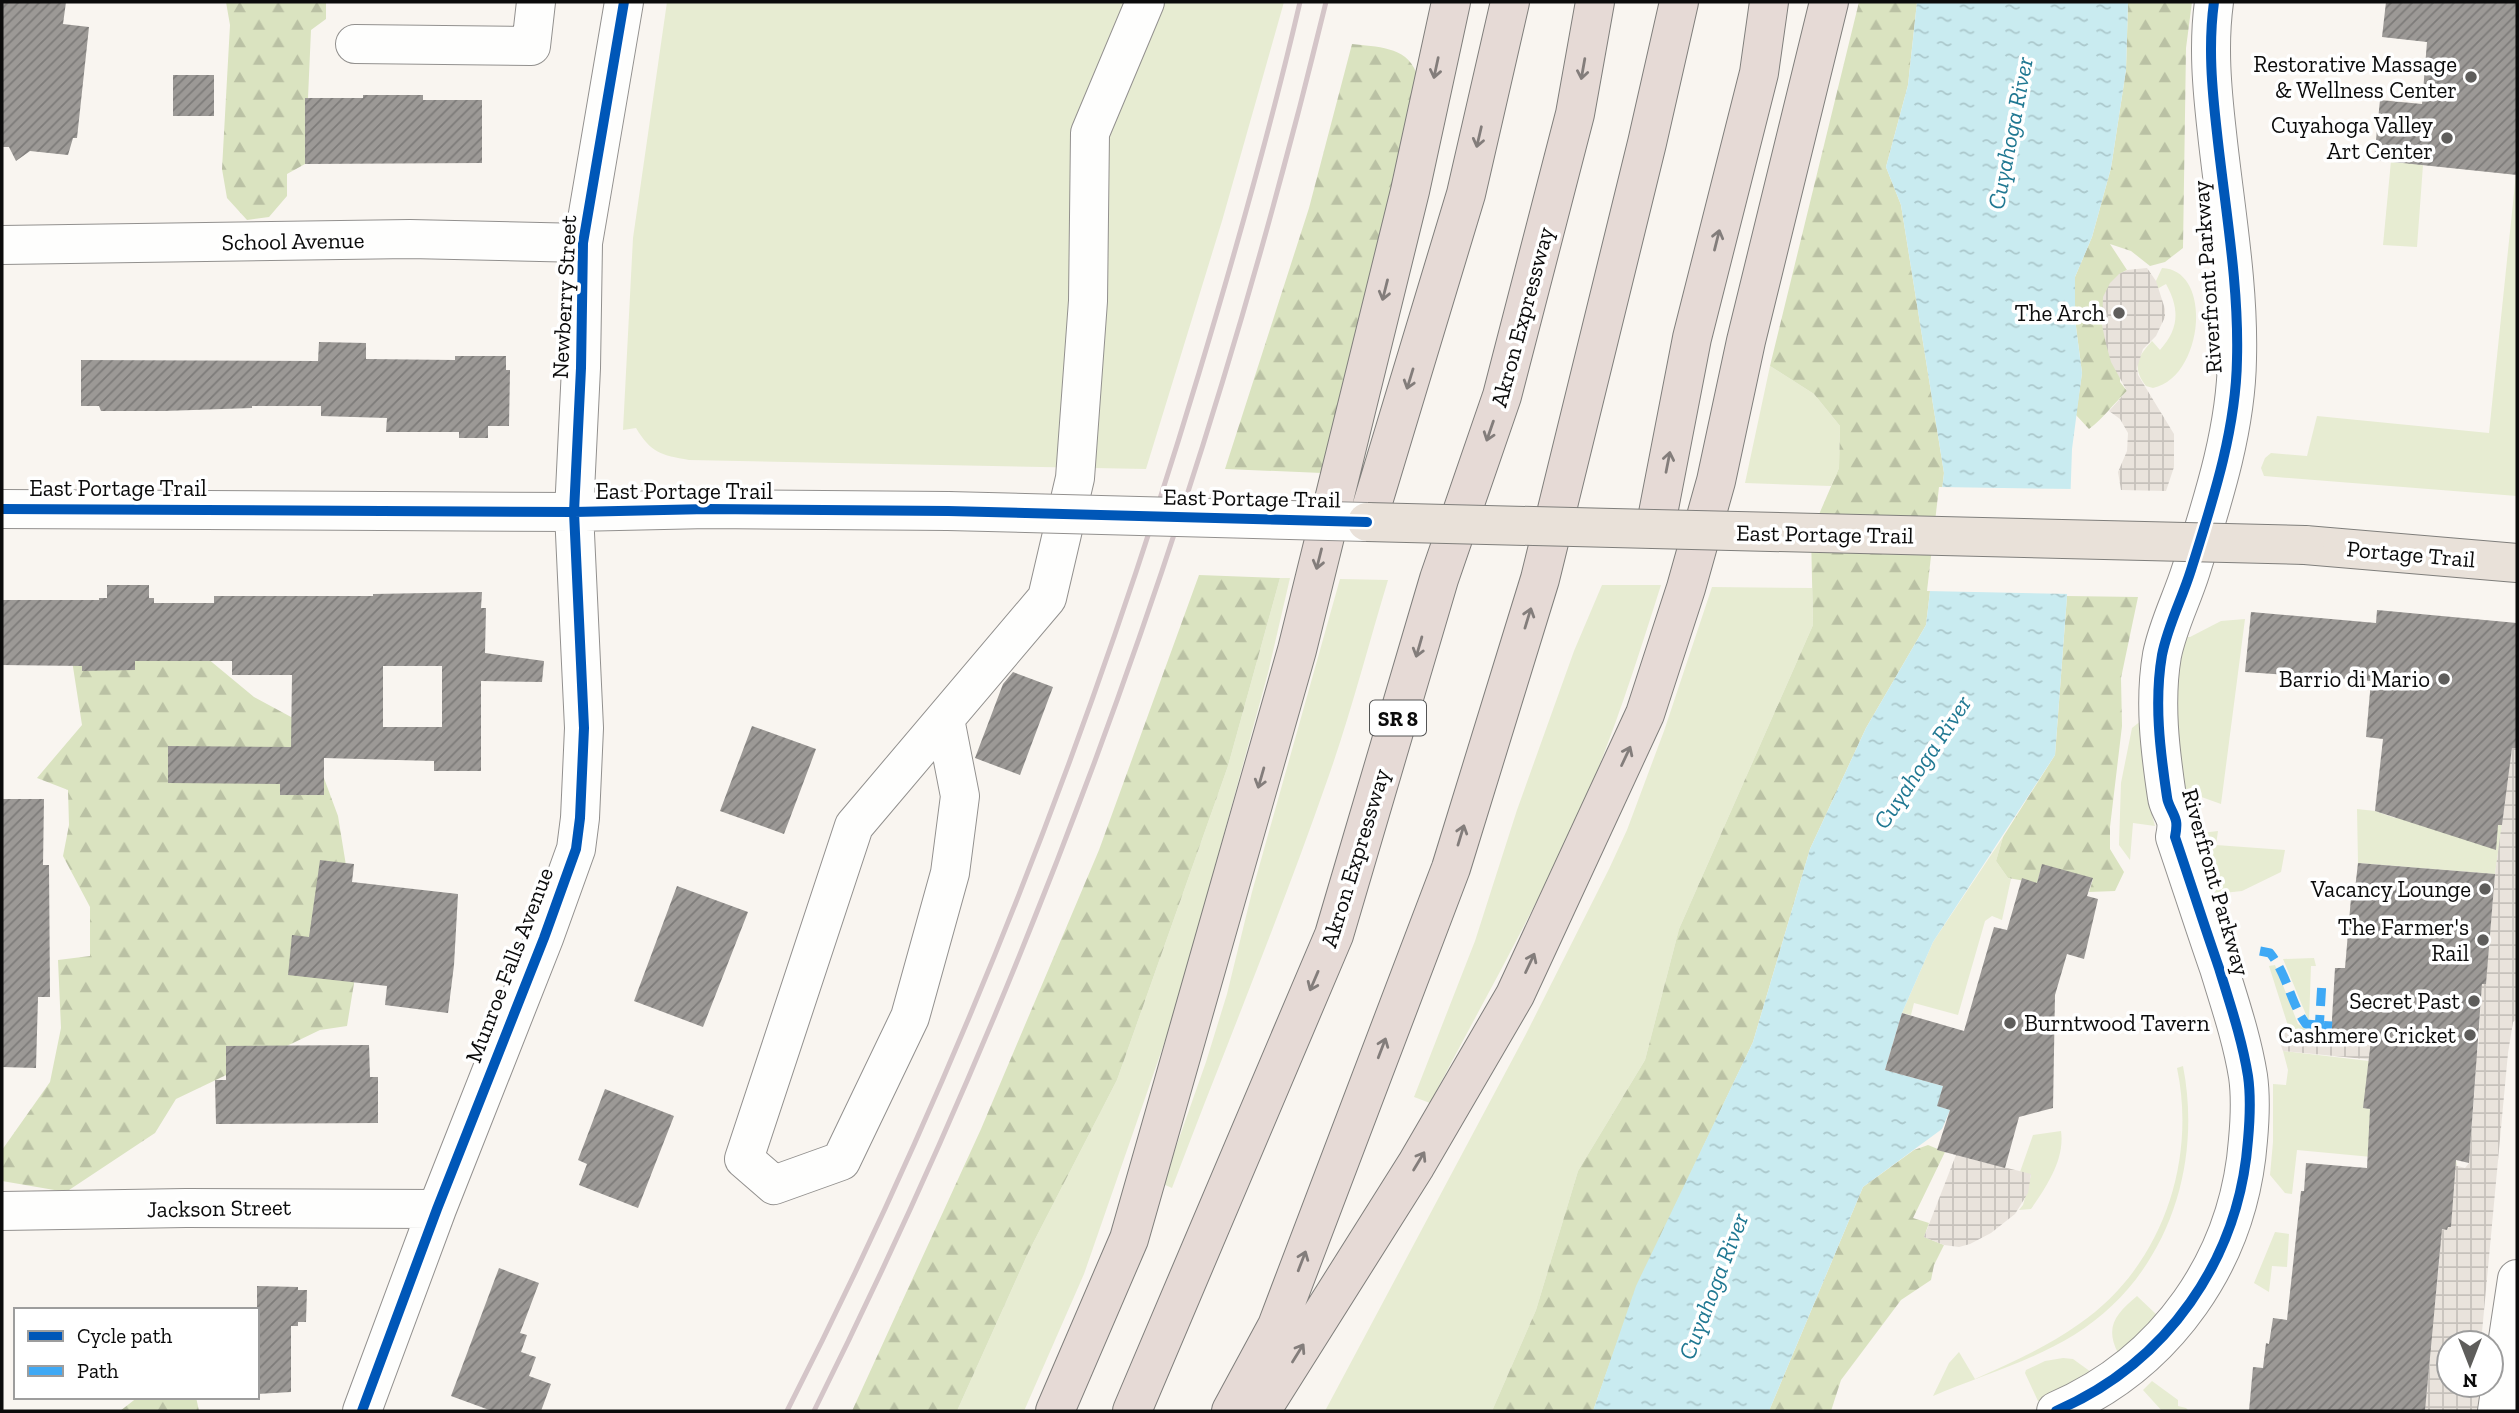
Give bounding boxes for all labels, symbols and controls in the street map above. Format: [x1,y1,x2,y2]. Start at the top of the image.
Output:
place label: Restorative Massage & Wellness Center [2253,50,2457,104]
water label: Cuyahoga River [1981,54,2039,212]
one-way arrow [1429,56,1443,79]
one-way arrow [1576,57,1589,80]
marker: Restorative Massage & Wellness Center [2463,69,2479,85]
place label: Cuyahoga Valley Art Center [2271,111,2433,165]
one-way arrow [1472,125,1485,148]
marker: Cuyahoga Valley Art Center [2439,130,2455,146]
street label: Riverfront Parkway [2186,179,2228,374]
street label: Newberry Street [546,214,582,380]
street label: Akron Expressway [1484,224,1560,410]
street label: School Avenue [221,226,365,256]
one-way arrow [1711,229,1724,252]
one-way arrow [1378,278,1391,301]
place label: The Arch [2014,299,2105,327]
marker: The Arch [2111,305,2127,321]
one-way arrow [1402,368,1415,390]
one-way arrow [1483,420,1495,442]
one-way arrow [1662,451,1676,474]
street label: East Portage Trail [29,474,207,502]
street label: East Portage Trail [595,477,773,505]
street label: East Portage Trail [1163,482,1341,514]
street label: East Portage Trail [1736,518,1914,550]
street label: Portage Trail [2345,534,2477,574]
one-way arrow [1312,547,1325,570]
one-way arrow [1523,607,1536,629]
one-way arrow [1411,636,1424,658]
place label: Barrio di Mario [2279,665,2430,693]
marker: Barrio di Mario [2436,671,2452,687]
water label: Cuyahoga River [1867,689,1978,834]
road number: SR 8 [1370,700,1426,736]
one-way arrow [1620,746,1633,767]
street label: Akron Expressway [1315,765,1396,951]
one-way arrow [1254,767,1267,789]
street label: Riverfront Parkway [2176,785,2256,979]
one-way arrow [1455,824,1468,846]
street label: Munroe Falls Avenue [459,863,559,1067]
place label: Vacancy Lounge [2310,875,2471,903]
marker: Vacancy Lounge [2477,881,2493,897]
place label: The Farmer's Rail [2338,913,2469,967]
marker: The Farmer's Rail [2475,932,2491,948]
one-way arrow [1524,953,1537,974]
one-way arrow [1307,970,1320,992]
place label: Secret Past [2349,987,2460,1015]
marker: Secret Past [2466,993,2482,1009]
place label: Burntwood Tavern [2024,1009,2210,1037]
marker: Burntwood Tavern [2002,1015,2018,1031]
place label: Cashmere Cricket [2278,1021,2456,1049]
marker: Cashmere Cricket [2462,1027,2478,1043]
one-way arrow [1377,1038,1390,1060]
one-way arrow [1412,1151,1426,1171]
street label: Jackson Street [147,1193,292,1223]
water label: Cuyahoga River [1672,1208,1754,1363]
one-way arrow [1297,1251,1309,1273]
legend [14,1308,259,1399]
text: Cycle path [77,1323,172,1348]
north arrow [2435,1329,2505,1399]
one-way arrow [1291,1344,1305,1364]
text: Path [77,1358,119,1383]
text: N [2463,1369,2477,1392]

